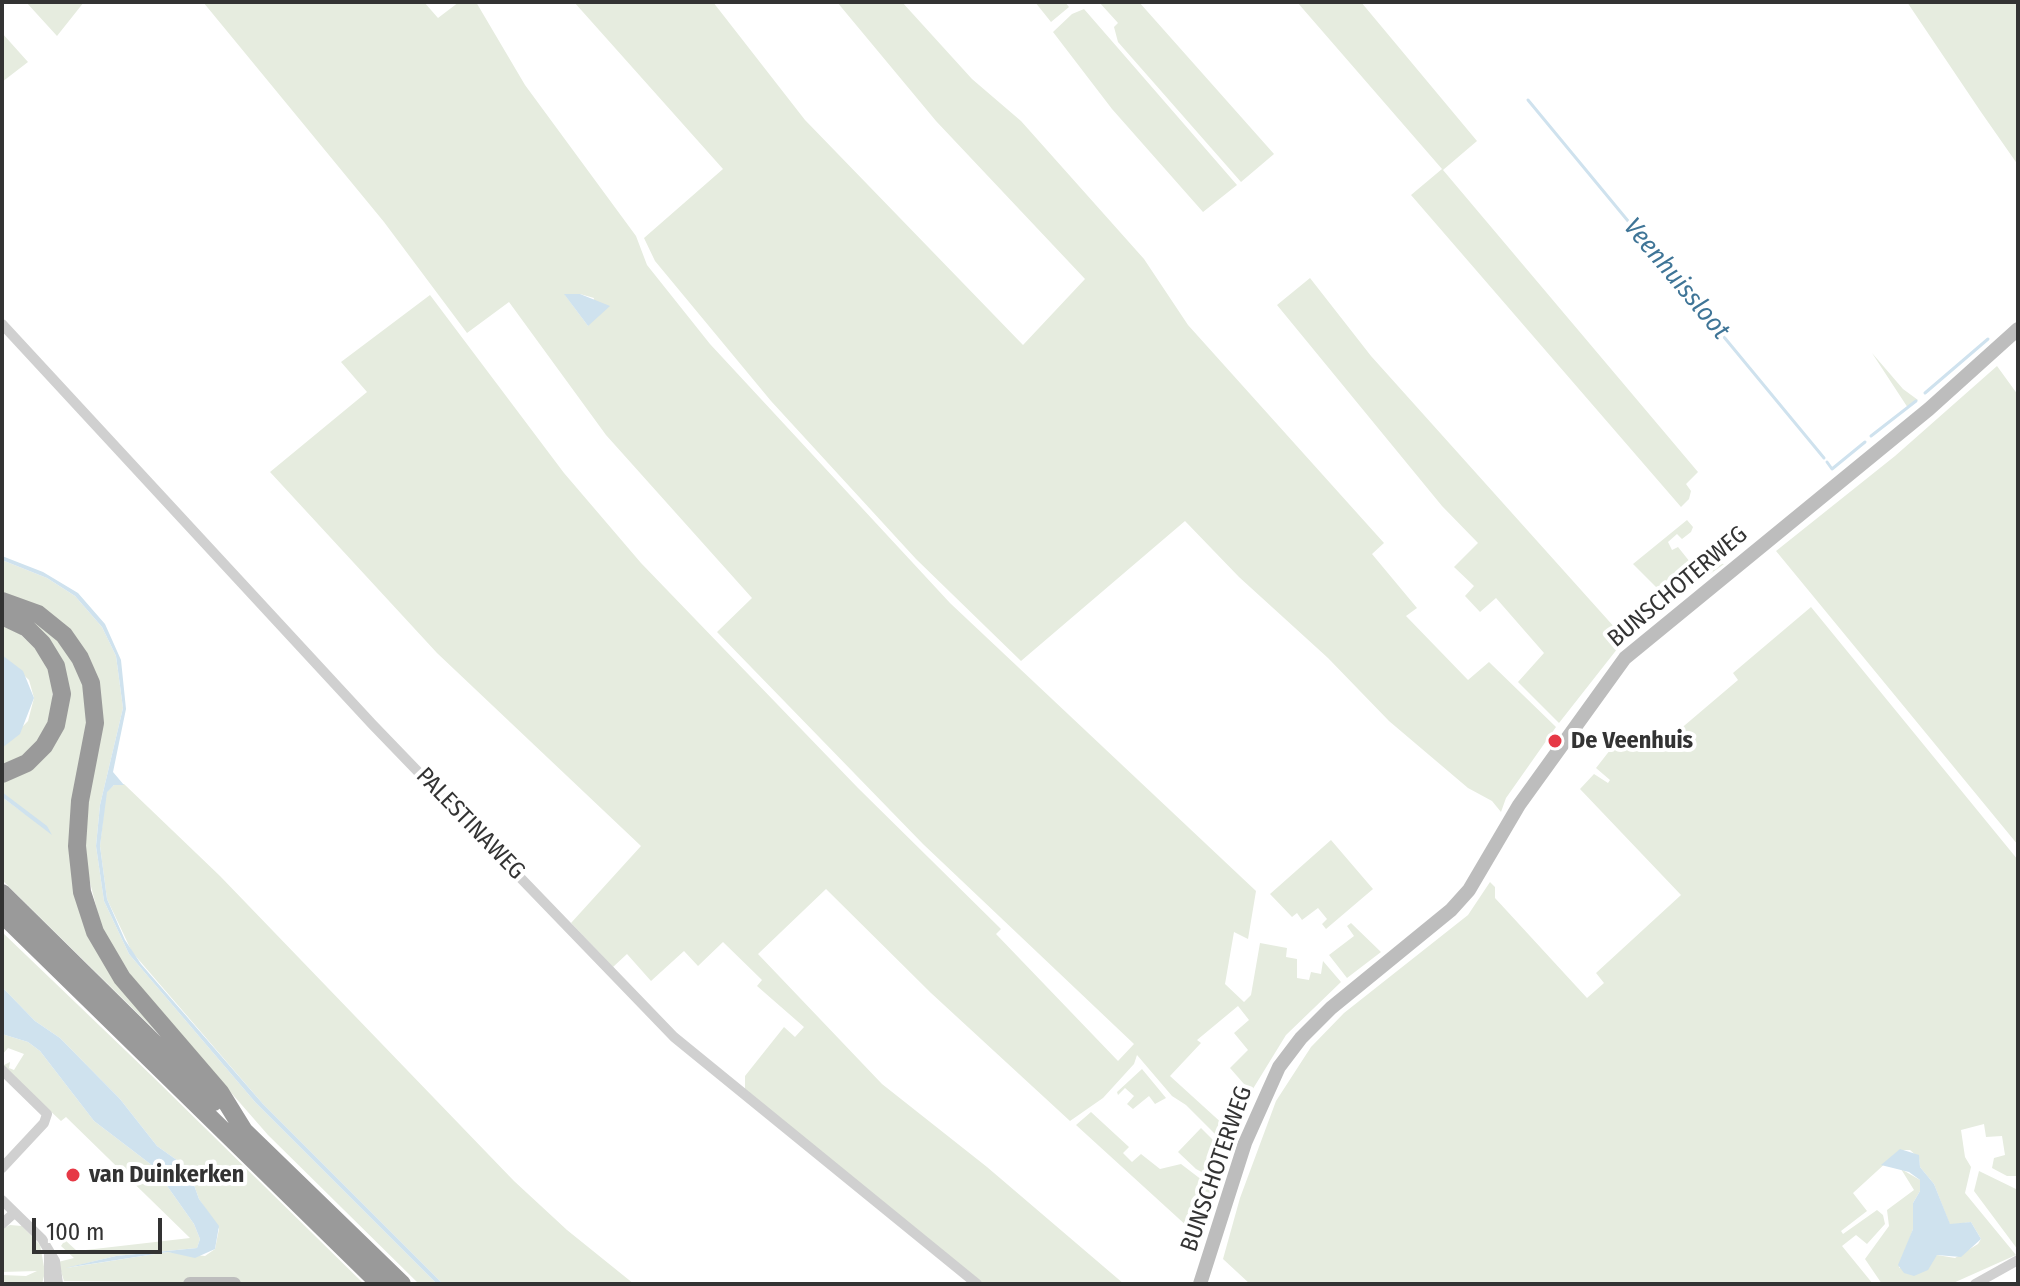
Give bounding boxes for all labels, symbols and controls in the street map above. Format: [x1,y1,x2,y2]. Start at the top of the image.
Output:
water label: Veenhuissloot [1616,212,1736,346]
street label: BUNSCHOTERWEG [1603,520,1753,654]
place label: De Veenhuis [1571,727,1693,755]
marker: De Veenhuis [1546,732,1564,750]
street label: PALESTINAWEG [410,762,530,886]
street label: BUNSCHOTERWEG [1175,1083,1259,1255]
place label: van Duinkerken [89,1161,244,1189]
marker: van Duinkerken [64,1166,82,1184]
scale bar [36,1202,166,1252]
text: 100 m [46,1218,104,1246]

